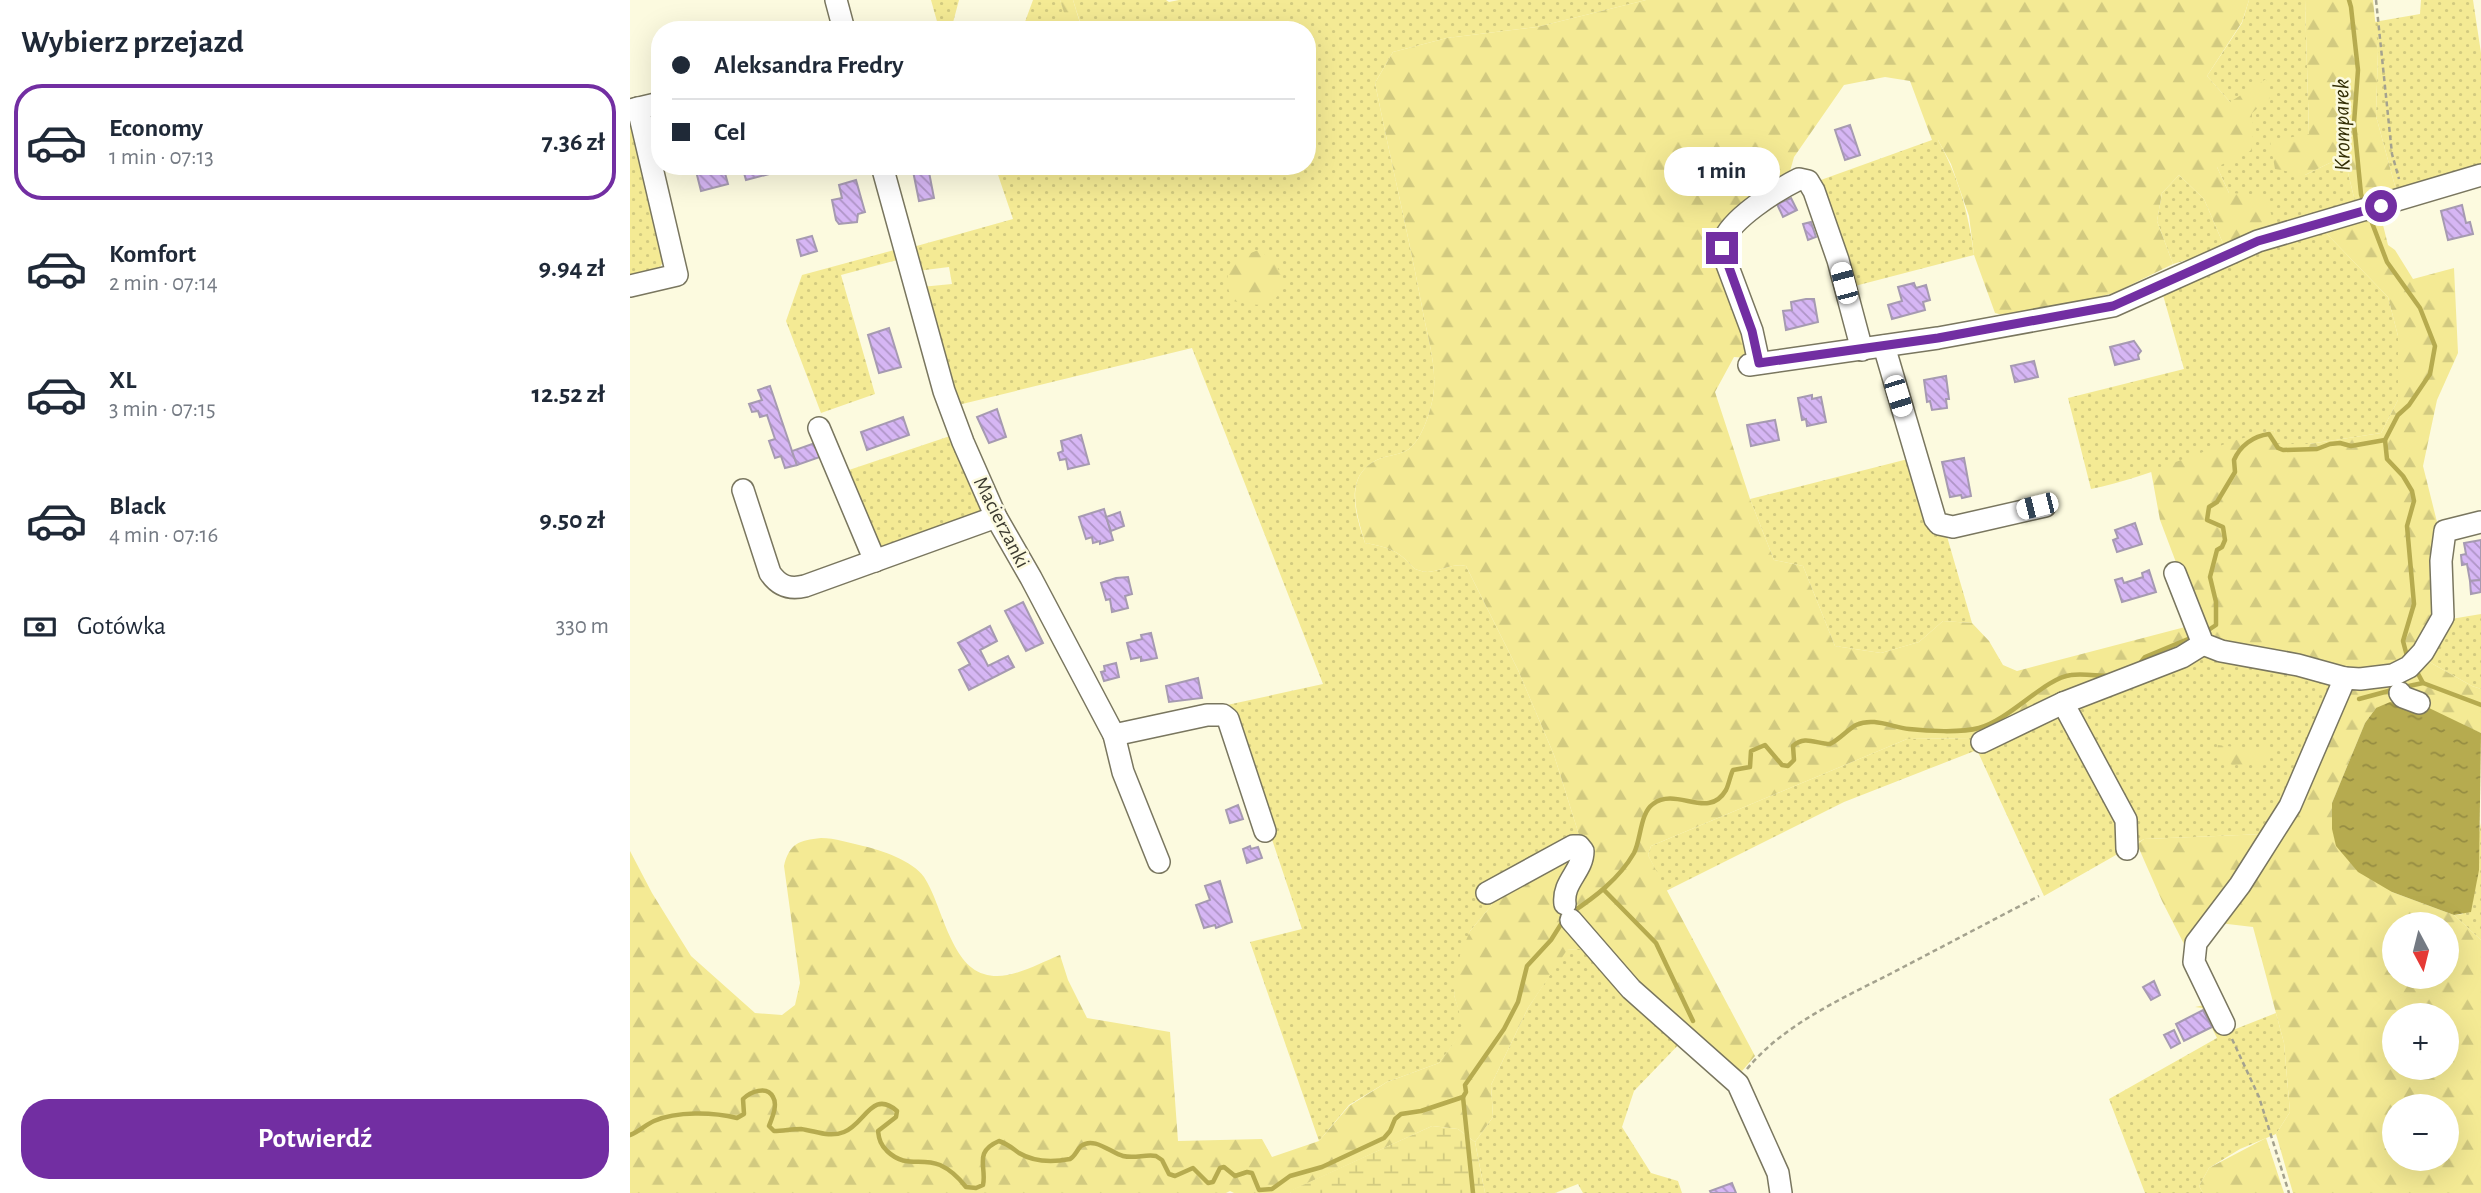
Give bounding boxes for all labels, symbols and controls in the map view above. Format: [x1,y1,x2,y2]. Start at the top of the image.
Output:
text: Wybierz przejazd [21,26,244,58]
text: Aleksandra Fredry [714,52,904,78]
water label: Kromparek [2330,78,2355,171]
icon: car [25,111,88,174]
text: Economy [109,115,203,141]
text: Cel [714,119,746,145]
text: 7.36 zł [542,129,605,155]
text: 1 min · 07:13 [109,146,214,169]
callout: 1 min [1664,146,1780,196]
text: 1 min [1698,160,1746,183]
route start [2365,190,2397,222]
route end [1706,232,1738,264]
icon: car [25,237,88,300]
text: Komfort [109,241,196,267]
text: 9.94 zł [538,255,605,281]
car [1829,260,1860,306]
text: 2 min · 07:14 [109,272,218,295]
icon: car [25,363,88,426]
text: XL [109,367,136,393]
car [1882,373,1915,419]
text: 12.52 zł [532,381,605,407]
text: 3 min · 07:15 [109,398,216,421]
street label: Macierzanki [970,473,1033,571]
icon: car [25,489,88,552]
car [2015,491,2060,521]
text: Black [109,493,166,519]
text: 9.50 zł [539,507,605,533]
text: 4 min · 07:16 [109,524,218,547]
icon: cash [21,608,59,646]
text: Gotówka [77,613,166,639]
text: 330 m [556,615,609,638]
north arrow [2382,912,2459,989]
map controls [2382,912,2459,1171]
button: + [2382,1003,2459,1080]
button: − [2382,1094,2459,1171]
button: Potwierdź [21,1099,609,1179]

